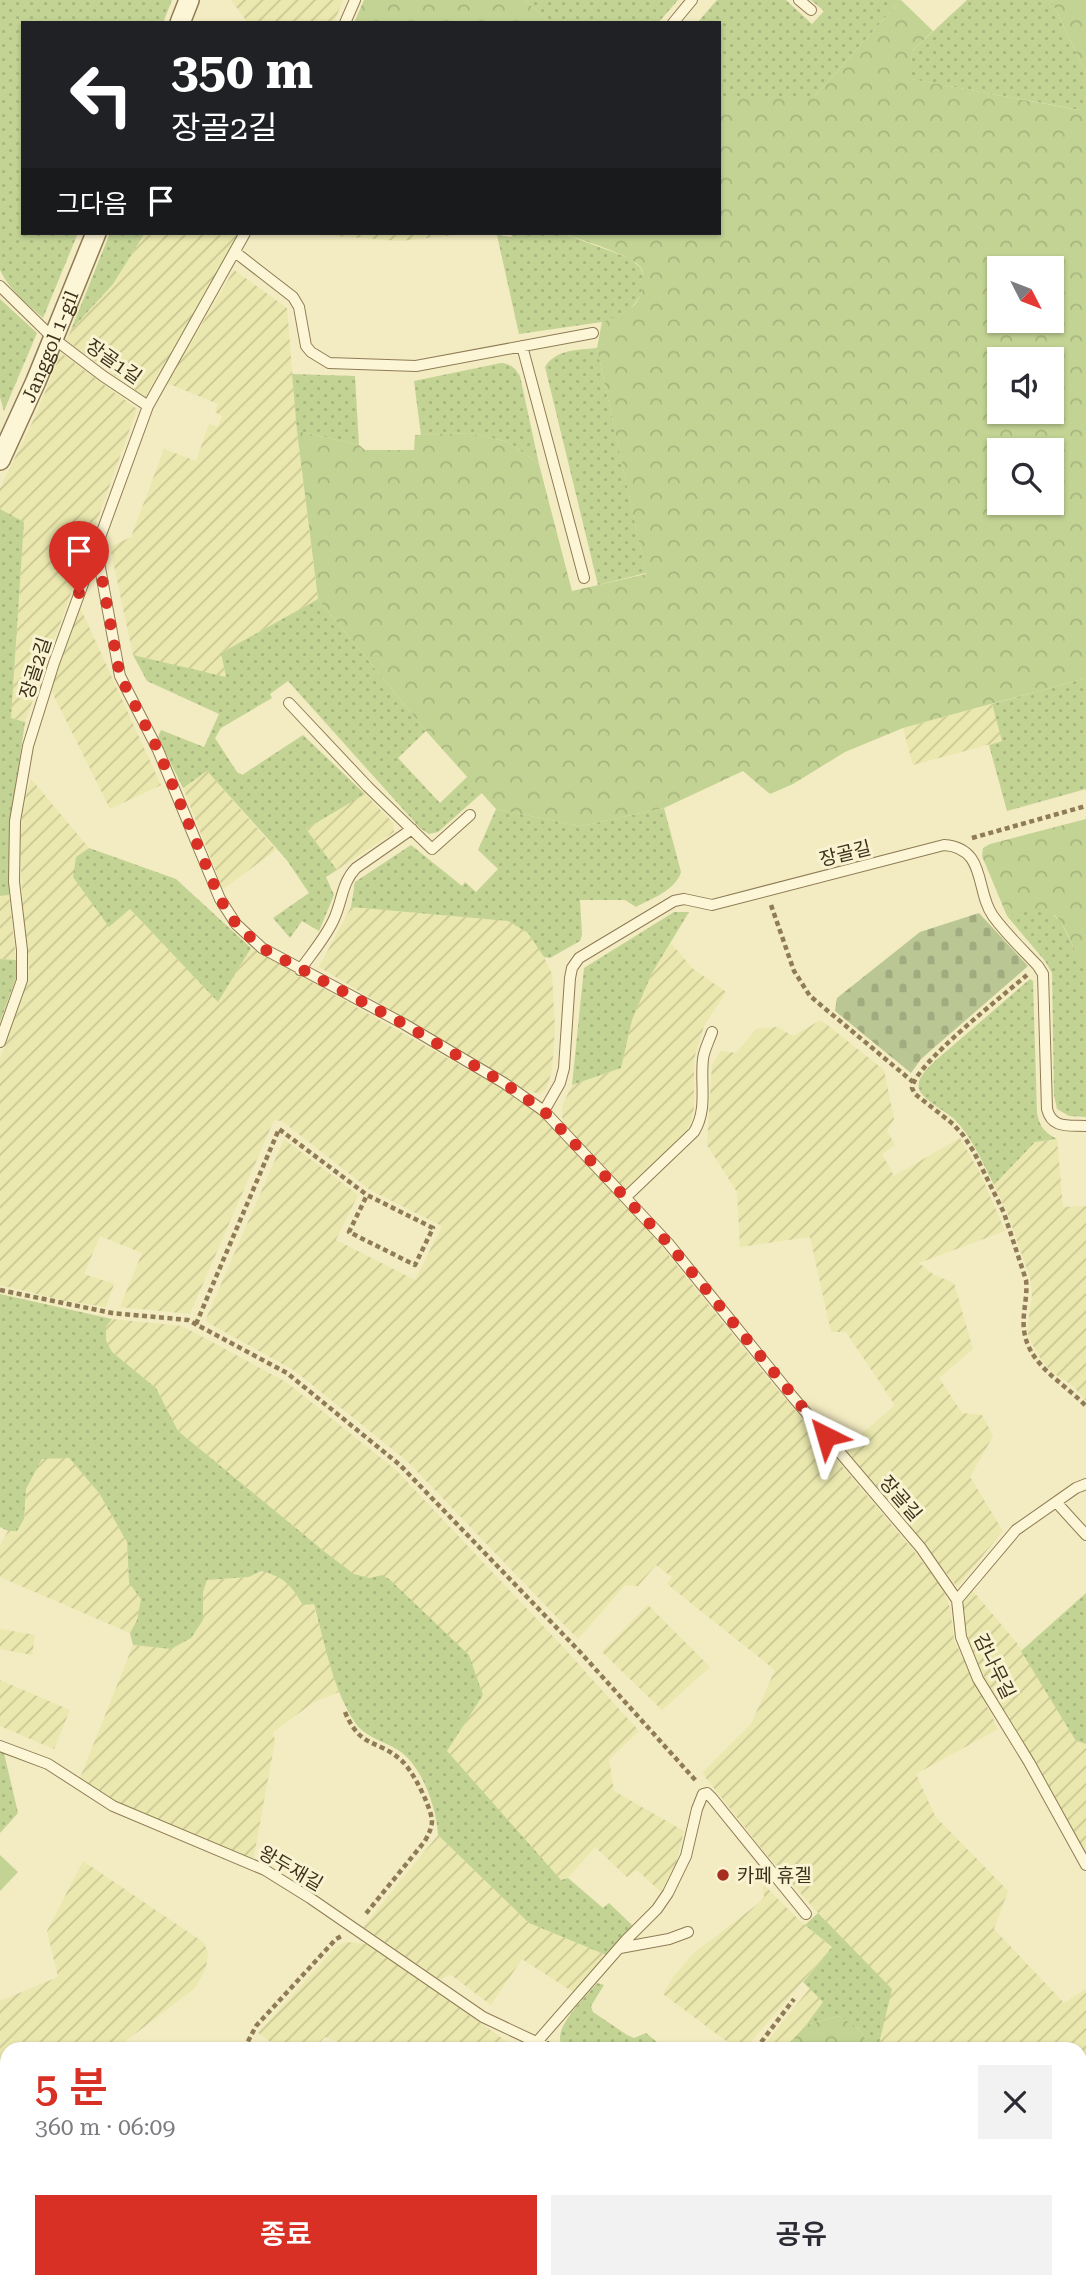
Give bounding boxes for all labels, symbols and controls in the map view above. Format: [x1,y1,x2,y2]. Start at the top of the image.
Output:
text: 350 m [171,43,313,100]
icon: left [56,49,147,140]
text: 장골2길 [171,109,277,147]
icon: arrive [142,182,180,220]
text: 그다음 [56,189,128,219]
north arrow [987,256,1064,332]
map controls [987,256,1064,515]
street label: Janggol 1-gil [17,287,83,406]
street label: 장골1길 [81,334,146,389]
button: sound [987,347,1064,424]
button: search [987,438,1064,515]
pin [49,521,109,593]
icon: arrive [60,532,98,570]
street label: 장골2길 [15,635,56,702]
street label: 장골길 [817,836,873,871]
position arrow [789,1399,863,1473]
street label: 장골길 [875,1471,927,1526]
street label: 감나무길 [969,1630,1020,1703]
street label: 왕두재길 [255,1841,327,1896]
place label: 카페 휴겔 [737,1864,812,1887]
marker: 카페 휴겔 [715,1867,731,1883]
text: 5 분 [35,2063,108,2112]
button: close [978,2065,1052,2139]
text: 360 m · 06:09 [35,2114,175,2141]
button: 종료 [35,2195,537,2275]
button: 공유 [551,2195,1052,2275]

